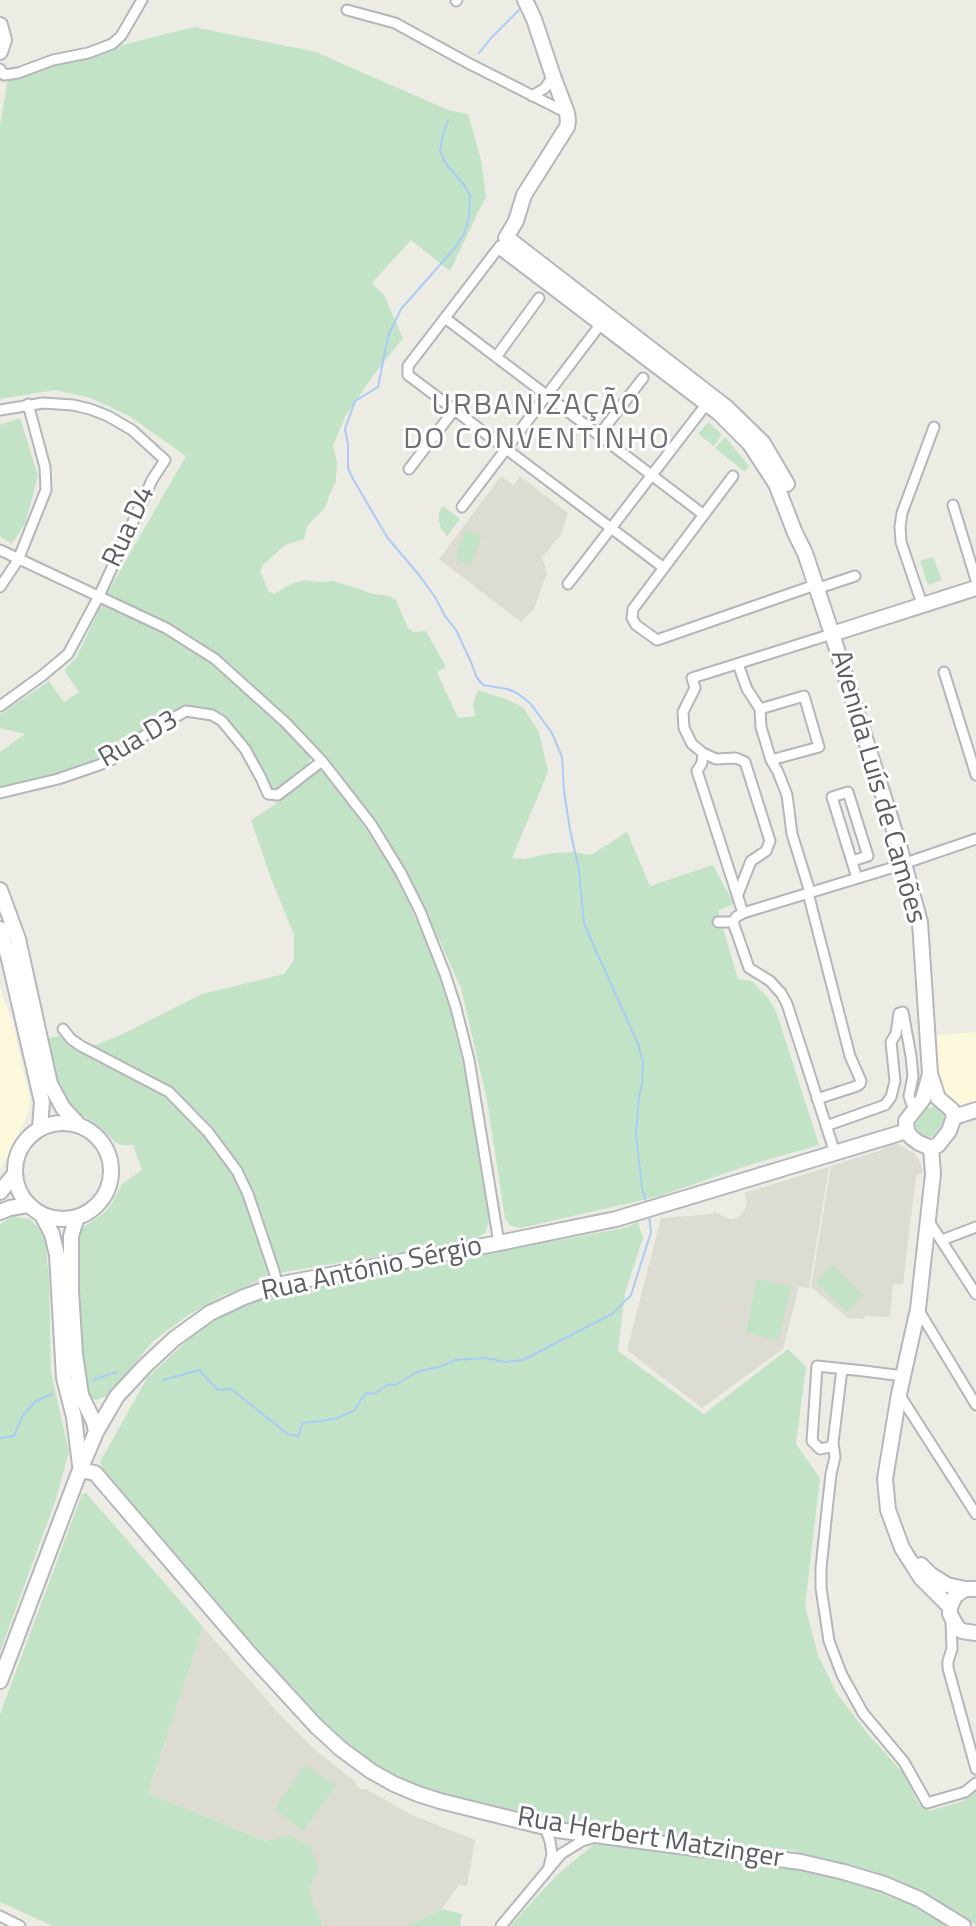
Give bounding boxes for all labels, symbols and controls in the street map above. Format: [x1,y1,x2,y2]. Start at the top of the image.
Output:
district label: URBANIZAÇÃO DO CONVENTINHO [403,389,671,460]
street label: Rua D4 [97,481,163,573]
street label: Avenida Luís de Camões [822,646,932,928]
street label: Rua D3 [93,704,185,776]
street label: Rua António Sérgio [259,1230,485,1310]
street label: Rua Herbert Matzinger [515,1801,785,1877]

